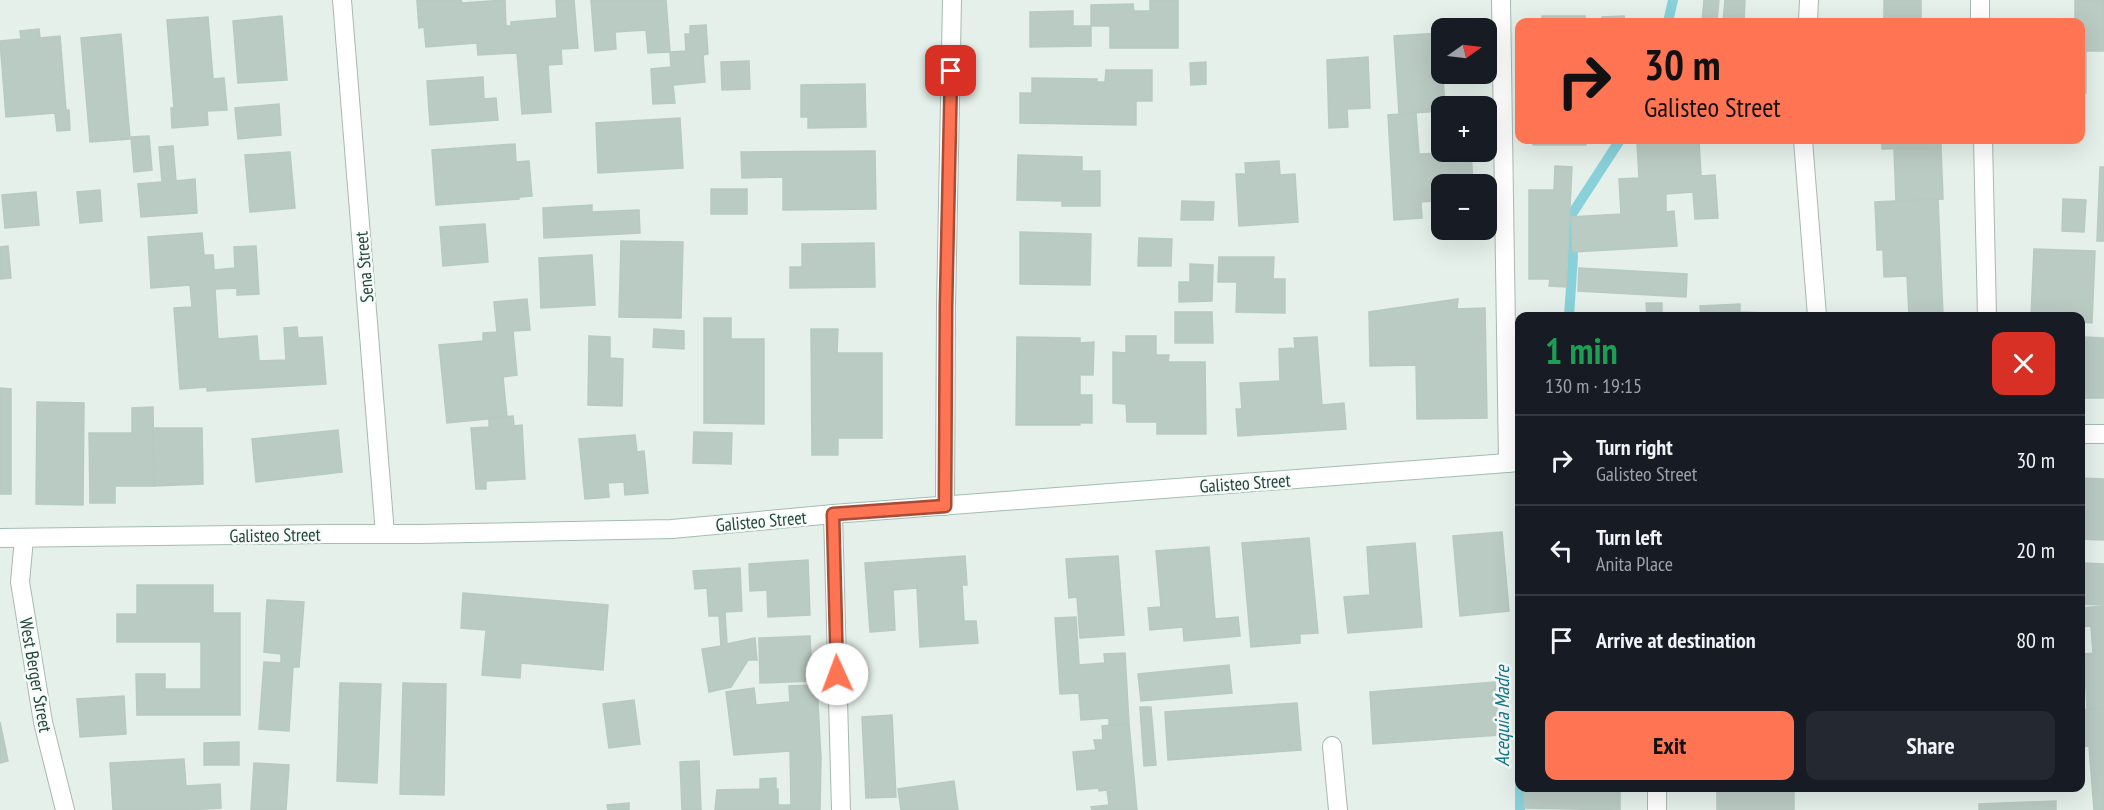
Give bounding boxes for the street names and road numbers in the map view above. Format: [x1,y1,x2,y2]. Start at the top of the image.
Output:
street label: Sena Street [349,230,379,304]
street label: Galisteo Street [1199,468,1291,498]
street label: Galisteo Street [715,506,807,536]
street label: Galisteo Street [229,523,321,547]
street label: West Berger Street [15,616,57,734]

